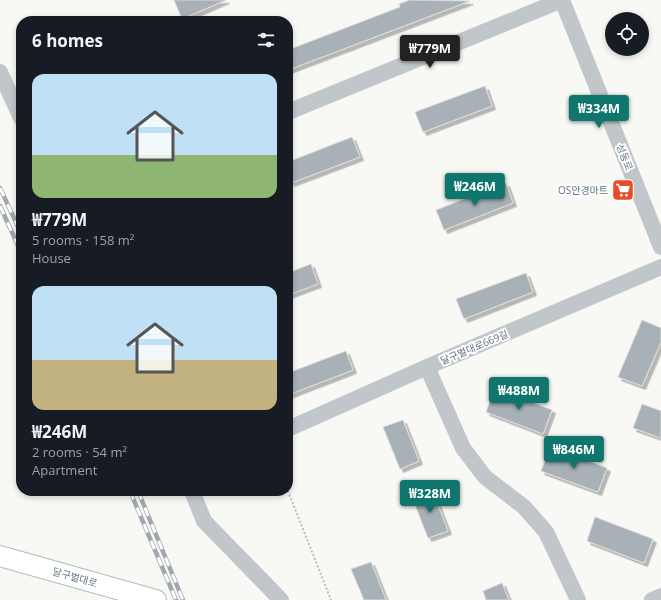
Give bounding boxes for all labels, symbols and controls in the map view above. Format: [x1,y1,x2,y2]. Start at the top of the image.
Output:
map controls [605,12,649,56]
button: locate [605,12,649,56]
text: 6 homes [32,29,103,52]
icon: filters [255,29,277,51]
pin: ₩779M [402,35,458,69]
text: ₩779M [409,39,451,57]
pin: ₩334M [571,95,627,129]
text: ₩334M [578,99,620,117]
icon: home [119,100,191,172]
street label: 성동로 [613,142,637,172]
pin: ₩246M [447,173,503,207]
text: ₩246M [454,177,496,195]
supermarket icon: OS안경마트 [610,177,636,203]
place label: OS안경마트 [558,183,608,197]
text: ₩779M [32,208,87,231]
text: 5 rooms · 158 m² [32,231,134,249]
text: House [32,249,71,267]
icon: home [119,312,191,384]
street label: 달구벌대로669길 [438,326,510,368]
pin: ₩488M [491,377,547,411]
text: ₩488M [498,381,540,399]
text: ₩246M [32,420,87,443]
pin: ₩846M [546,436,602,470]
text: ₩846M [553,440,595,458]
text: 2 rooms · 54 m² [32,443,127,461]
text: Apartment [32,461,97,479]
pin: ₩328M [402,480,458,514]
text: ₩328M [409,484,451,502]
street label: 달구벌대로 [51,564,99,590]

